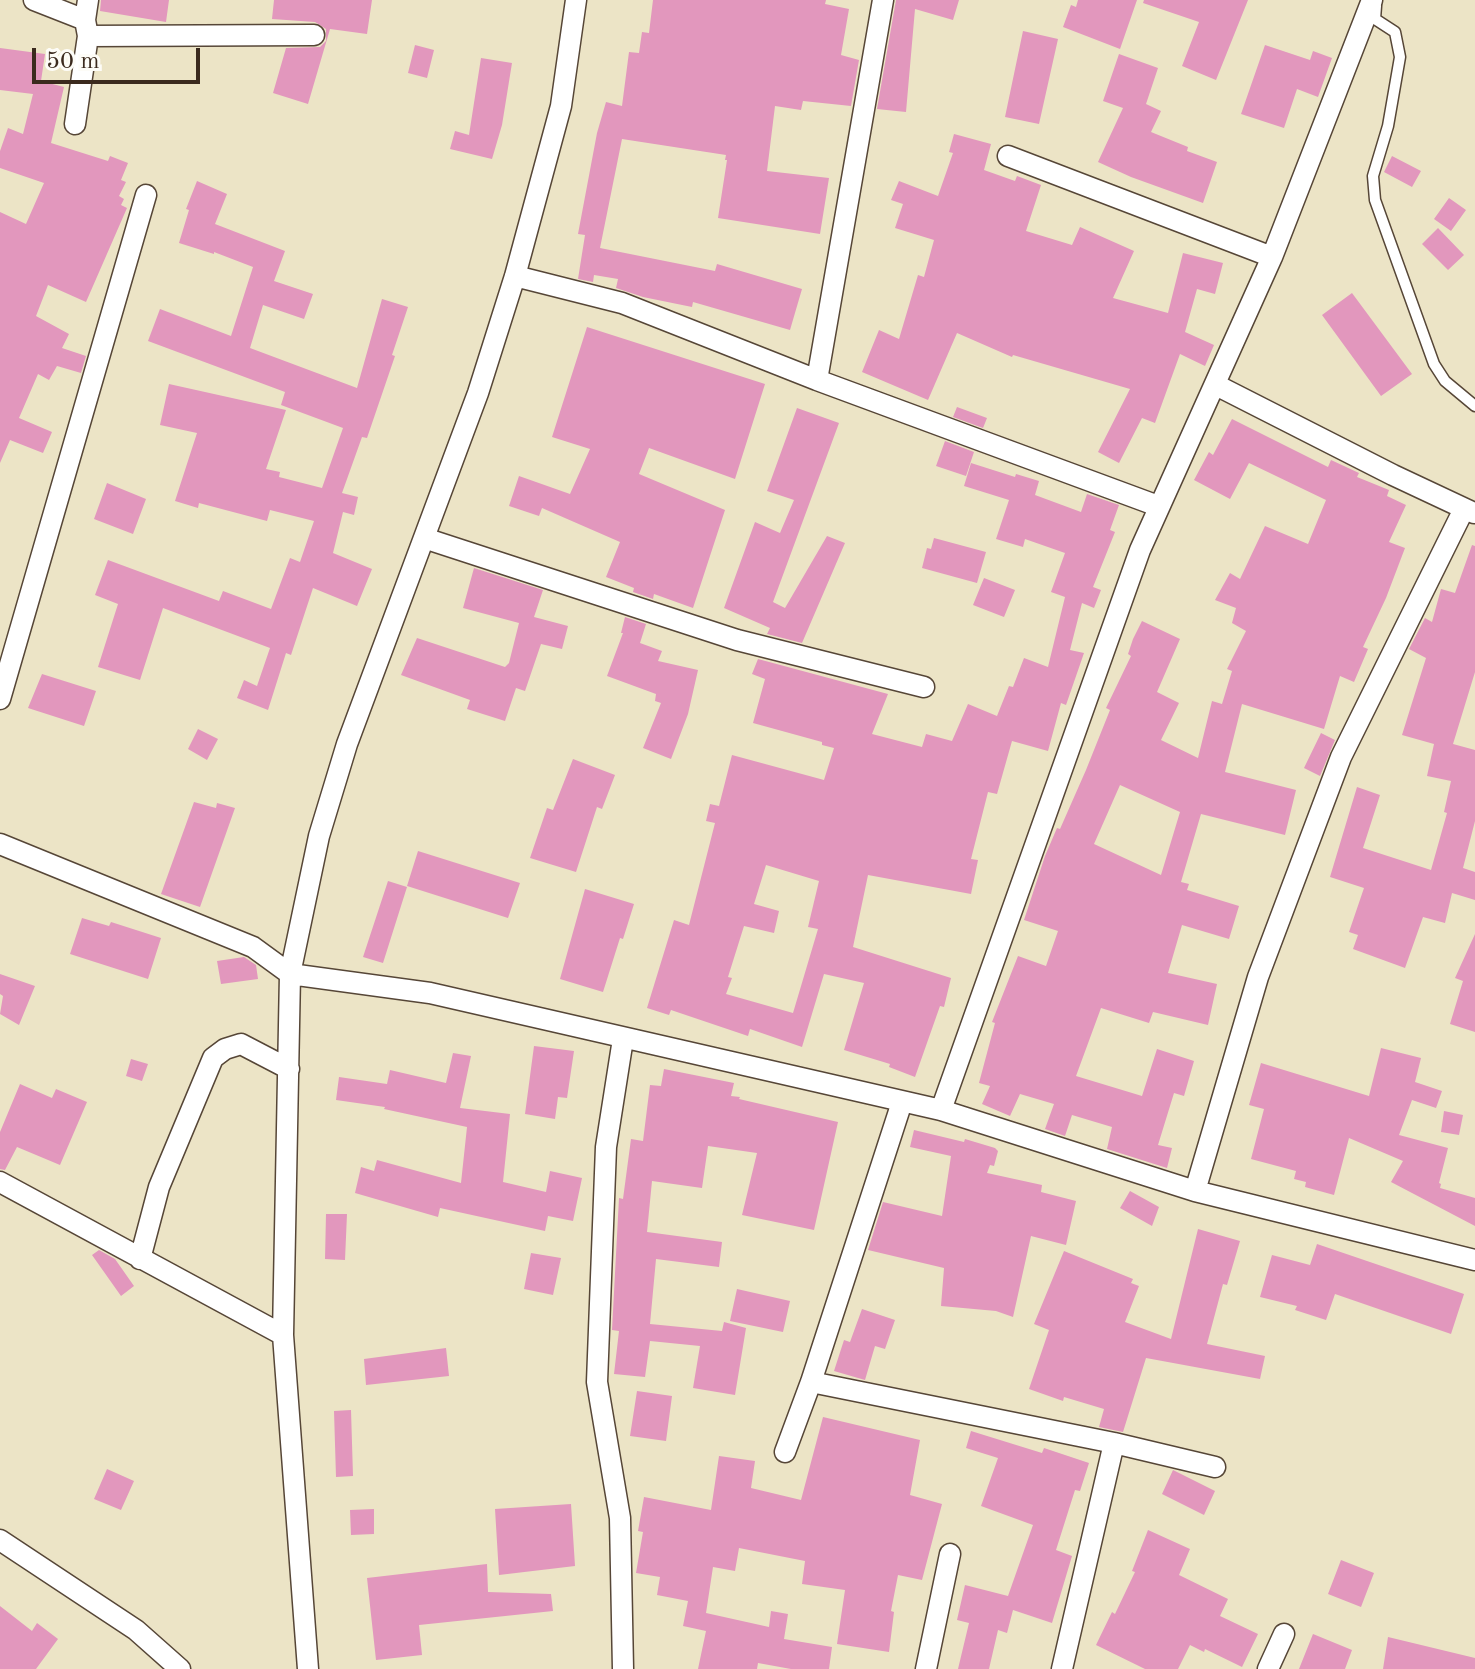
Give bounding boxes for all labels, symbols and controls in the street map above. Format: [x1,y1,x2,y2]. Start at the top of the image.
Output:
scale bar [36,32,204,82]
text: 50 m [46,50,100,74]

